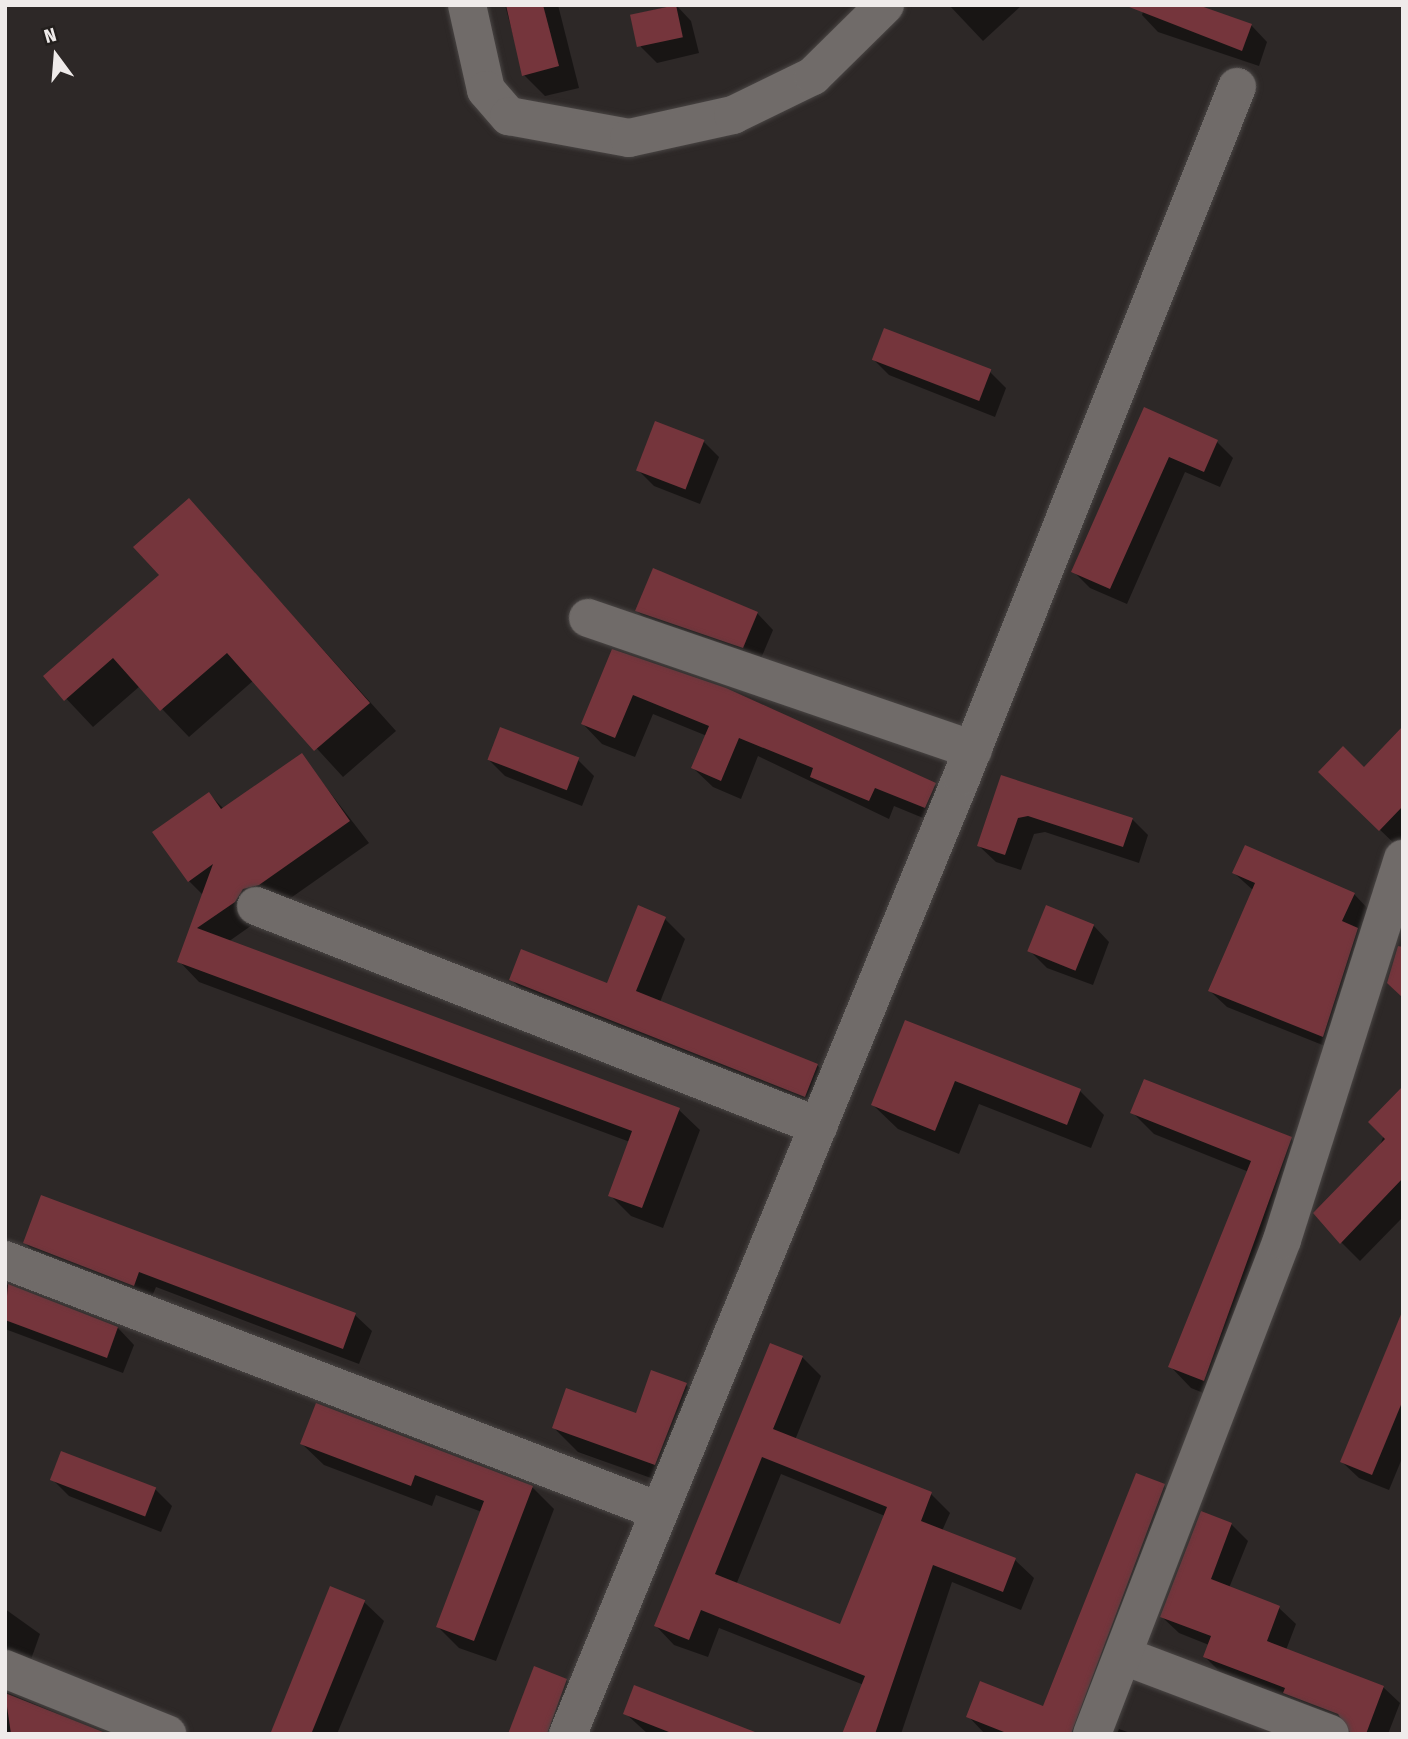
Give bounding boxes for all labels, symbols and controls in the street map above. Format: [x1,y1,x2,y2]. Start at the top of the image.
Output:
north arrow [21,21,91,91]
text: N [41,23,59,48]

